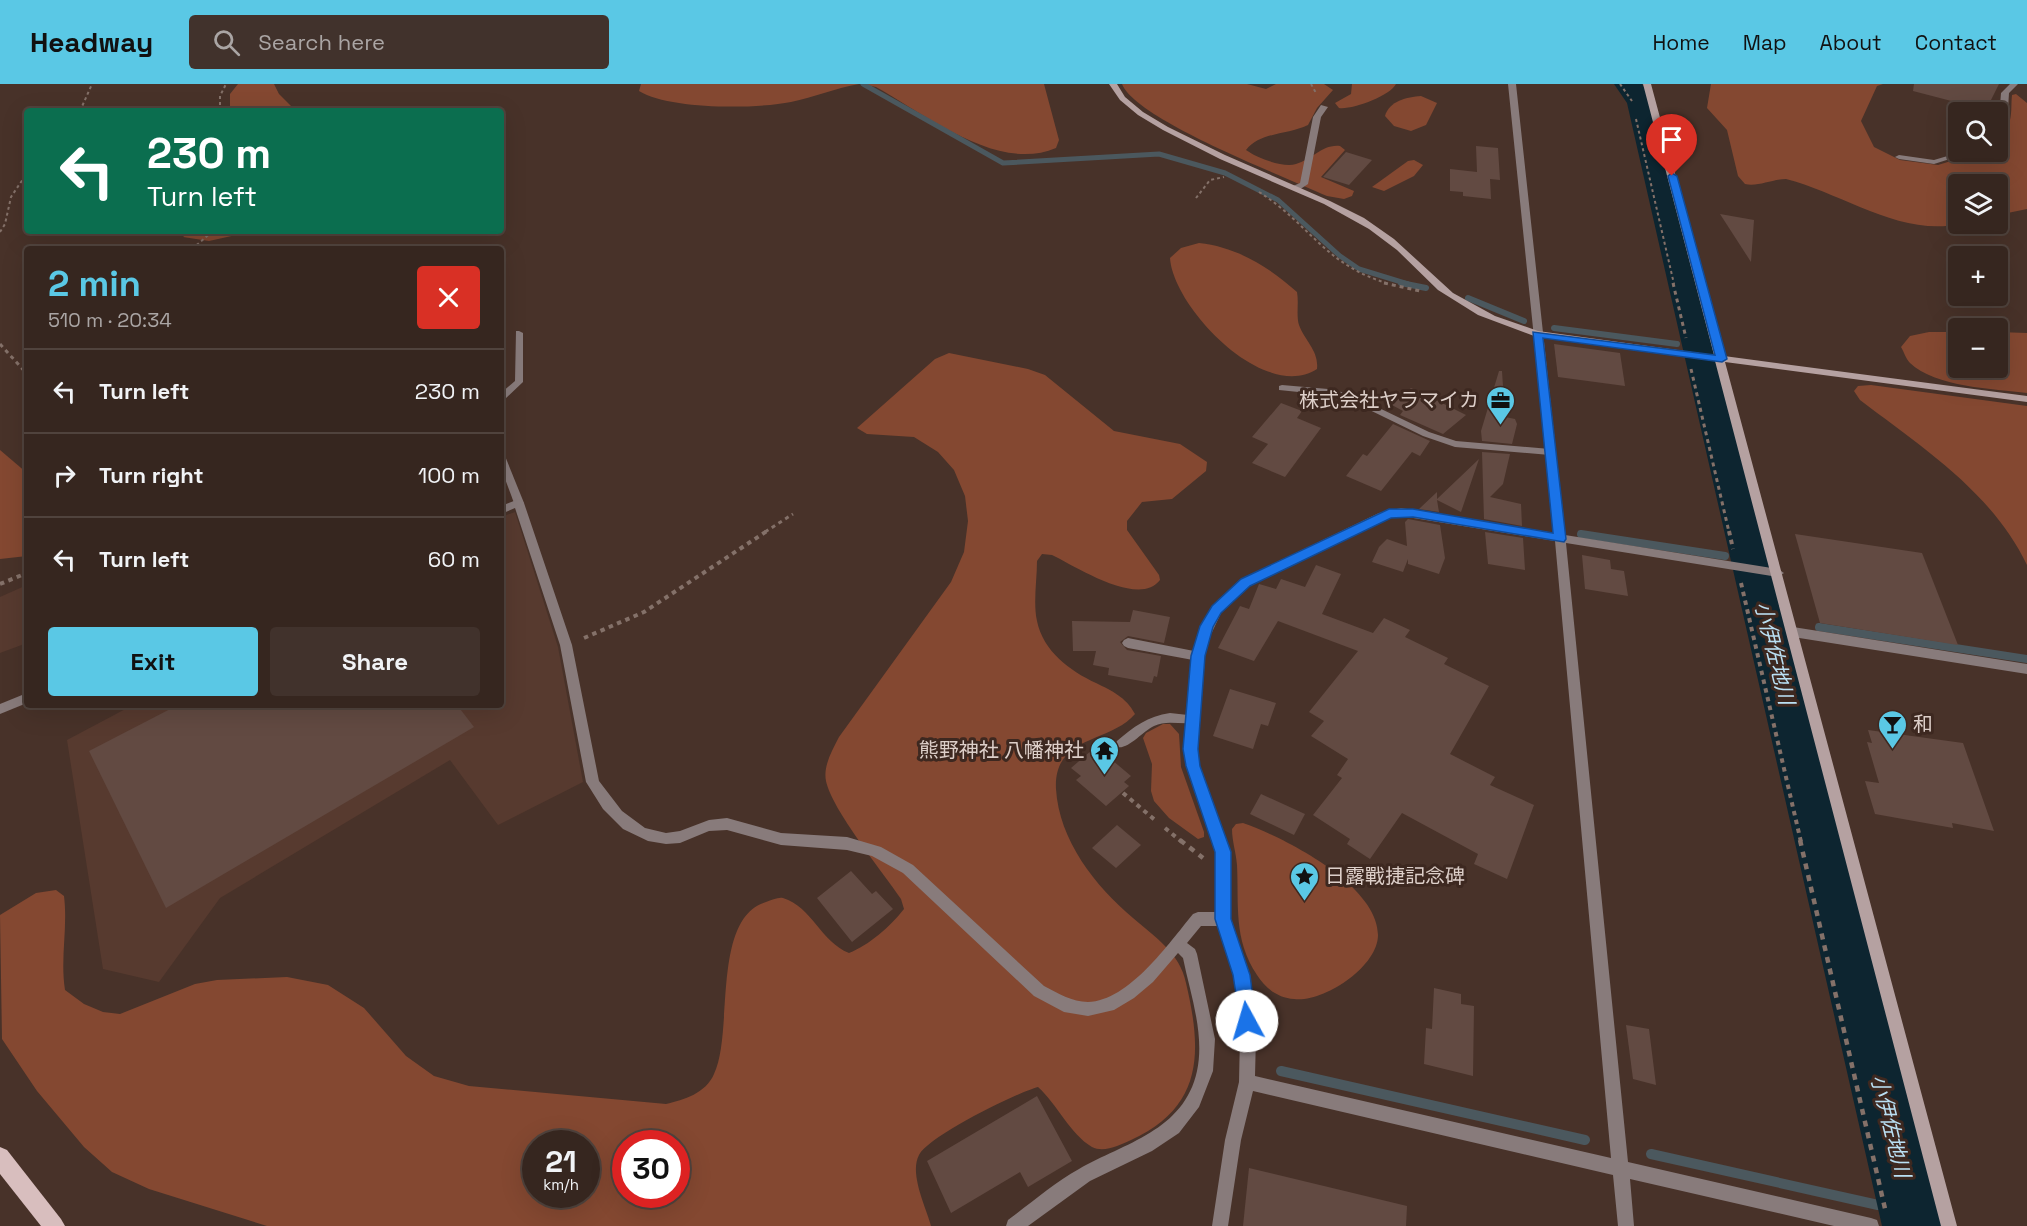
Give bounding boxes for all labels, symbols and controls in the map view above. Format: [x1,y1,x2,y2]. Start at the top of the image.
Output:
search box [189,15,609,69]
text: Headway [30,24,153,60]
icon: search [210,26,243,59]
text: Search here [258,28,385,56]
text: Home [1652,29,1710,56]
text: Map [1743,29,1787,56]
text: About [1820,29,1882,56]
text: Contact [1915,29,1997,56]
map controls [1948,102,2008,378]
button: search [1948,102,2008,162]
pin [1646,114,1697,176]
icon: arrive [1655,123,1688,156]
text: 230 m [147,127,271,180]
icon: left [48,132,126,210]
button: layers [1948,174,2008,234]
text: Turn left [147,179,257,214]
button: + [1948,246,2008,306]
text: 2 min [48,261,141,307]
button: close [417,266,480,329]
text: 510 m · 20:34 [48,307,172,333]
button: − [1948,318,2008,378]
icon: left [48,375,81,408]
text: Turn left [99,377,189,405]
text: 230 m [415,377,480,405]
office icon: 株式会社ヤラマイカ [1484,384,1516,426]
place label: 株式会社ヤラマイカ [1299,387,1479,413]
icon: right [48,459,81,492]
text: Turn right [99,461,204,489]
text: 100 m [418,461,480,489]
icon: left [48,543,81,576]
text: Turn left [99,545,189,573]
text: 60 m [428,545,480,573]
water label: 小伊佐地川 [1749,599,1801,709]
button: Exit [48,627,258,696]
button: Share [270,627,480,696]
bar icon: 和 [1876,708,1908,750]
place label: 和 [1913,711,1933,737]
temple icon: 熊野神社 八幡神社 [1089,734,1121,776]
place label: 熊野神社 八幡神社 [919,737,1084,763]
place icon: 日露戰捷記念碑 [1288,860,1320,902]
place label: 日露戰捷記念碑 [1325,863,1465,889]
position arrow [1215,989,1279,1053]
water label: 小伊佐地川 [1865,1072,1917,1182]
speed limit sign: 30 [612,1130,690,1208]
text: 21 [545,1142,577,1181]
text: km/h [543,1175,579,1194]

